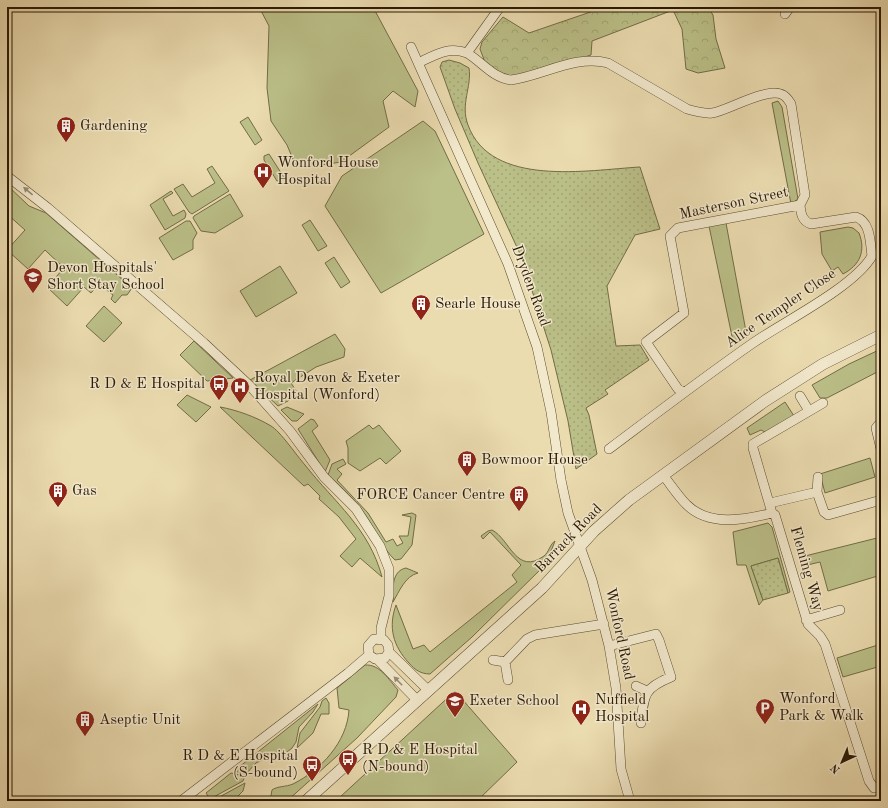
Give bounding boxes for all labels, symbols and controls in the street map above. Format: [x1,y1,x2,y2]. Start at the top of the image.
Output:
building icon: Gardening [55,115,77,143]
place label: Gardening [80,119,147,134]
place label: Wonford House Hospital [277,156,378,188]
hospital icon: Wonford House Hospital [252,161,274,189]
street label: Masterson Street [678,185,790,223]
one-way arrow [23,187,34,196]
street label: Dryden Road [508,243,552,329]
place label: Devon Hospitals' Short Stay School [47,261,164,293]
school or university icon: Devon Hospitals' Short Stay School [22,266,44,294]
street label: Alice Templer Close [723,266,839,351]
building icon: Searle House [410,293,432,321]
place label: Searle House [435,297,521,312]
place label: Royal Devon & Exeter Hospital (Wonford) [254,371,400,403]
bus stop icon: R D & E Hospital [208,373,230,401]
hospital icon: Royal Devon & Exeter Hospital (Wonford) [229,376,251,404]
place label: R D & E Hospital [89,377,205,392]
building icon: Bowmoor House [456,449,478,477]
place label: Bowmoor House [481,453,588,468]
building icon: Gas [47,480,69,508]
place label: Gas [72,484,97,499]
building icon: FORCE Cancer Centre [508,484,530,512]
place label: FORCE Cancer Centre [356,488,505,503]
street label: Barrack Road [533,502,606,576]
street label: Fleming Way [787,525,825,613]
street label: Wonford Road [602,586,636,682]
one-way arrow [393,676,403,686]
school or university icon: Exeter School [444,690,466,718]
place label: Wonford Park & Walk [779,692,864,724]
place label: Nuffield Hospital [595,693,649,725]
place label: Exeter School [469,694,559,709]
parking icon: Wonford Park & Walk [754,697,776,725]
hospital icon: Nuffield Hospital [570,698,592,726]
building icon: Aseptic Unit [74,709,96,737]
place label: Aseptic Unit [99,713,181,728]
north arrow [822,742,862,782]
place label: R D & E Hospital (N-bound) [362,743,478,775]
bus stop icon: R D & E Hospital (N-bound) [337,748,359,776]
place label: R D & E Hospital (S-bound) [182,749,298,781]
bus stop icon: R D & E Hospital (S-bound) [301,754,323,782]
text: N [829,761,843,775]

